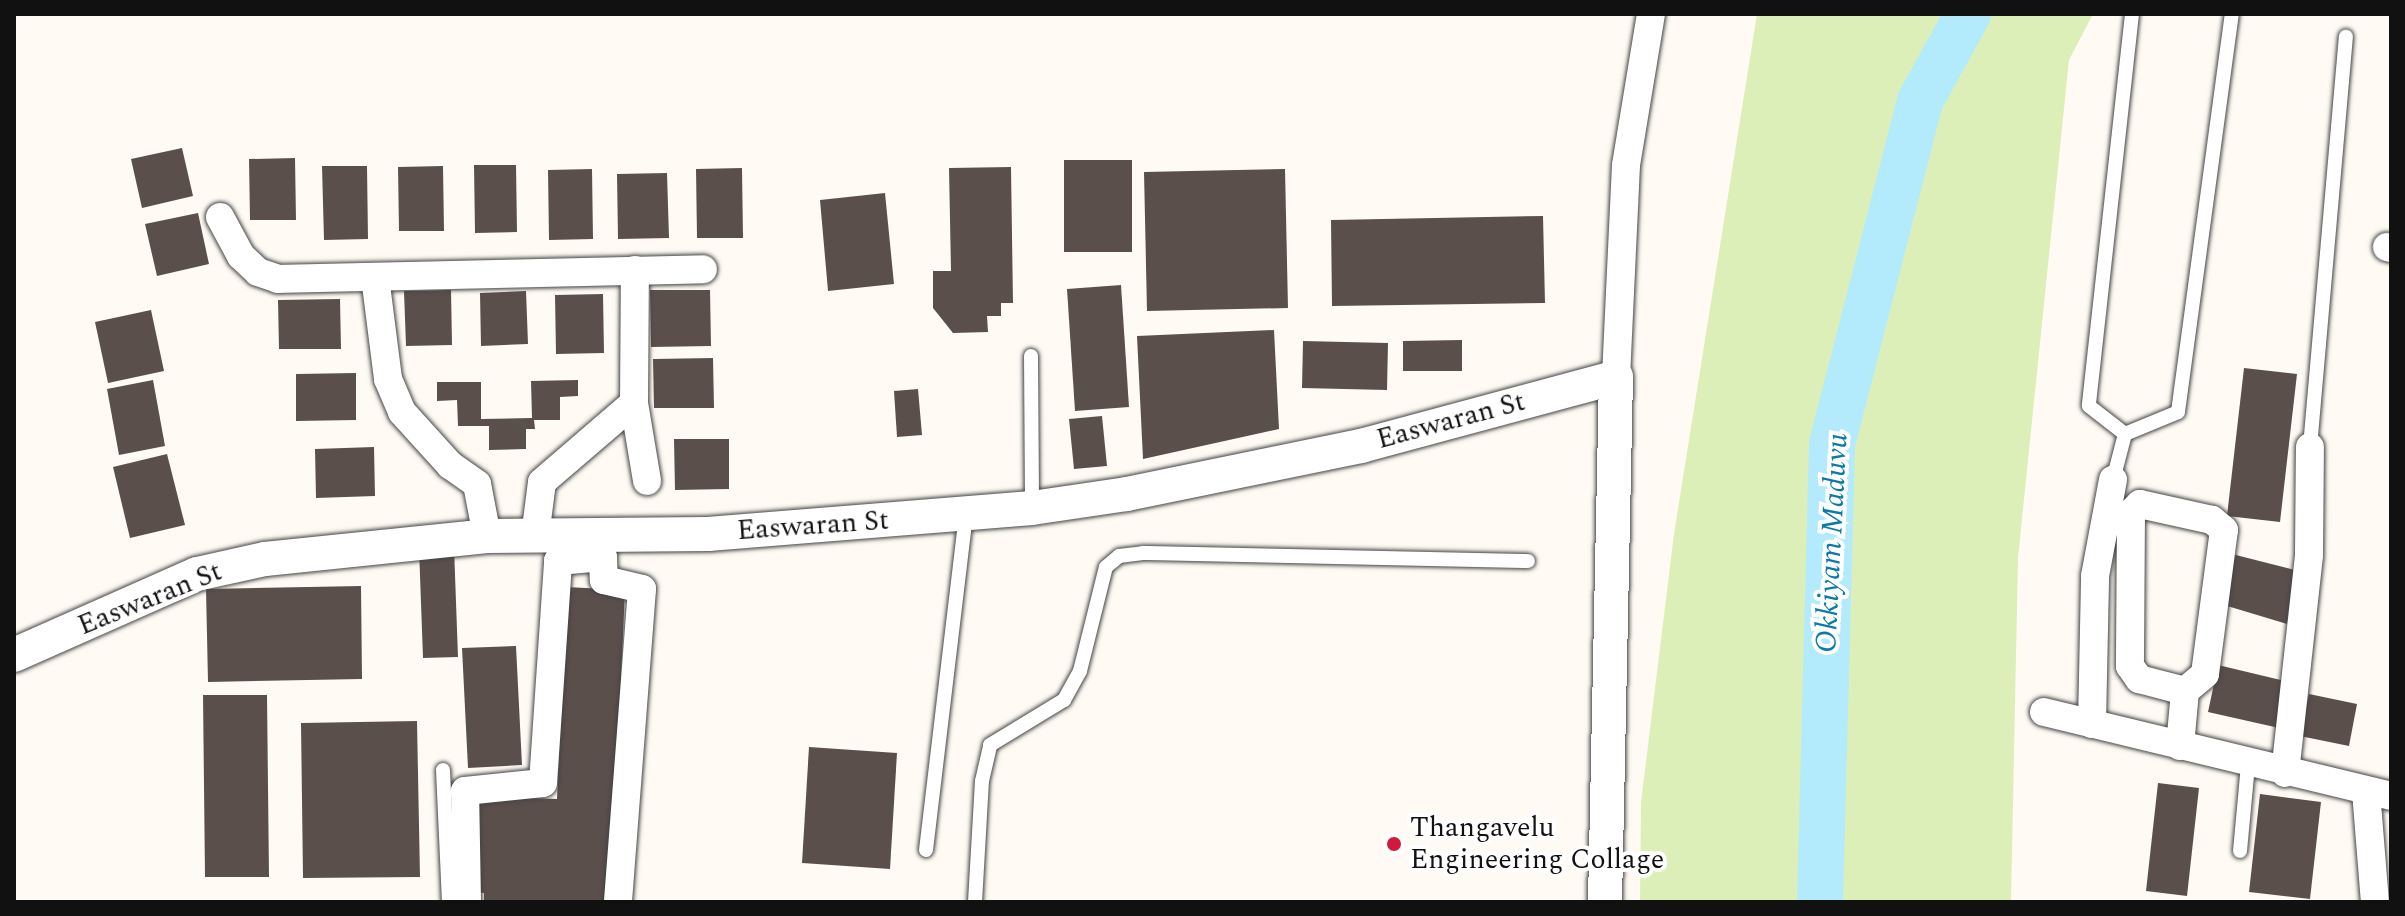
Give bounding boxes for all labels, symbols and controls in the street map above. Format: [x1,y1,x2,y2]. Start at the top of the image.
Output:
street label: Easwaran St [1373,385,1529,457]
water label: Okkiyam Maduvu [1808,432,1856,654]
street label: Easwaran St [736,504,890,548]
street label: Easwaran St [73,555,227,643]
place label: Thangavelu Engineering Collage [1410,811,1664,877]
marker: Thangavelu Engineering Collage [1385,835,1403,853]

